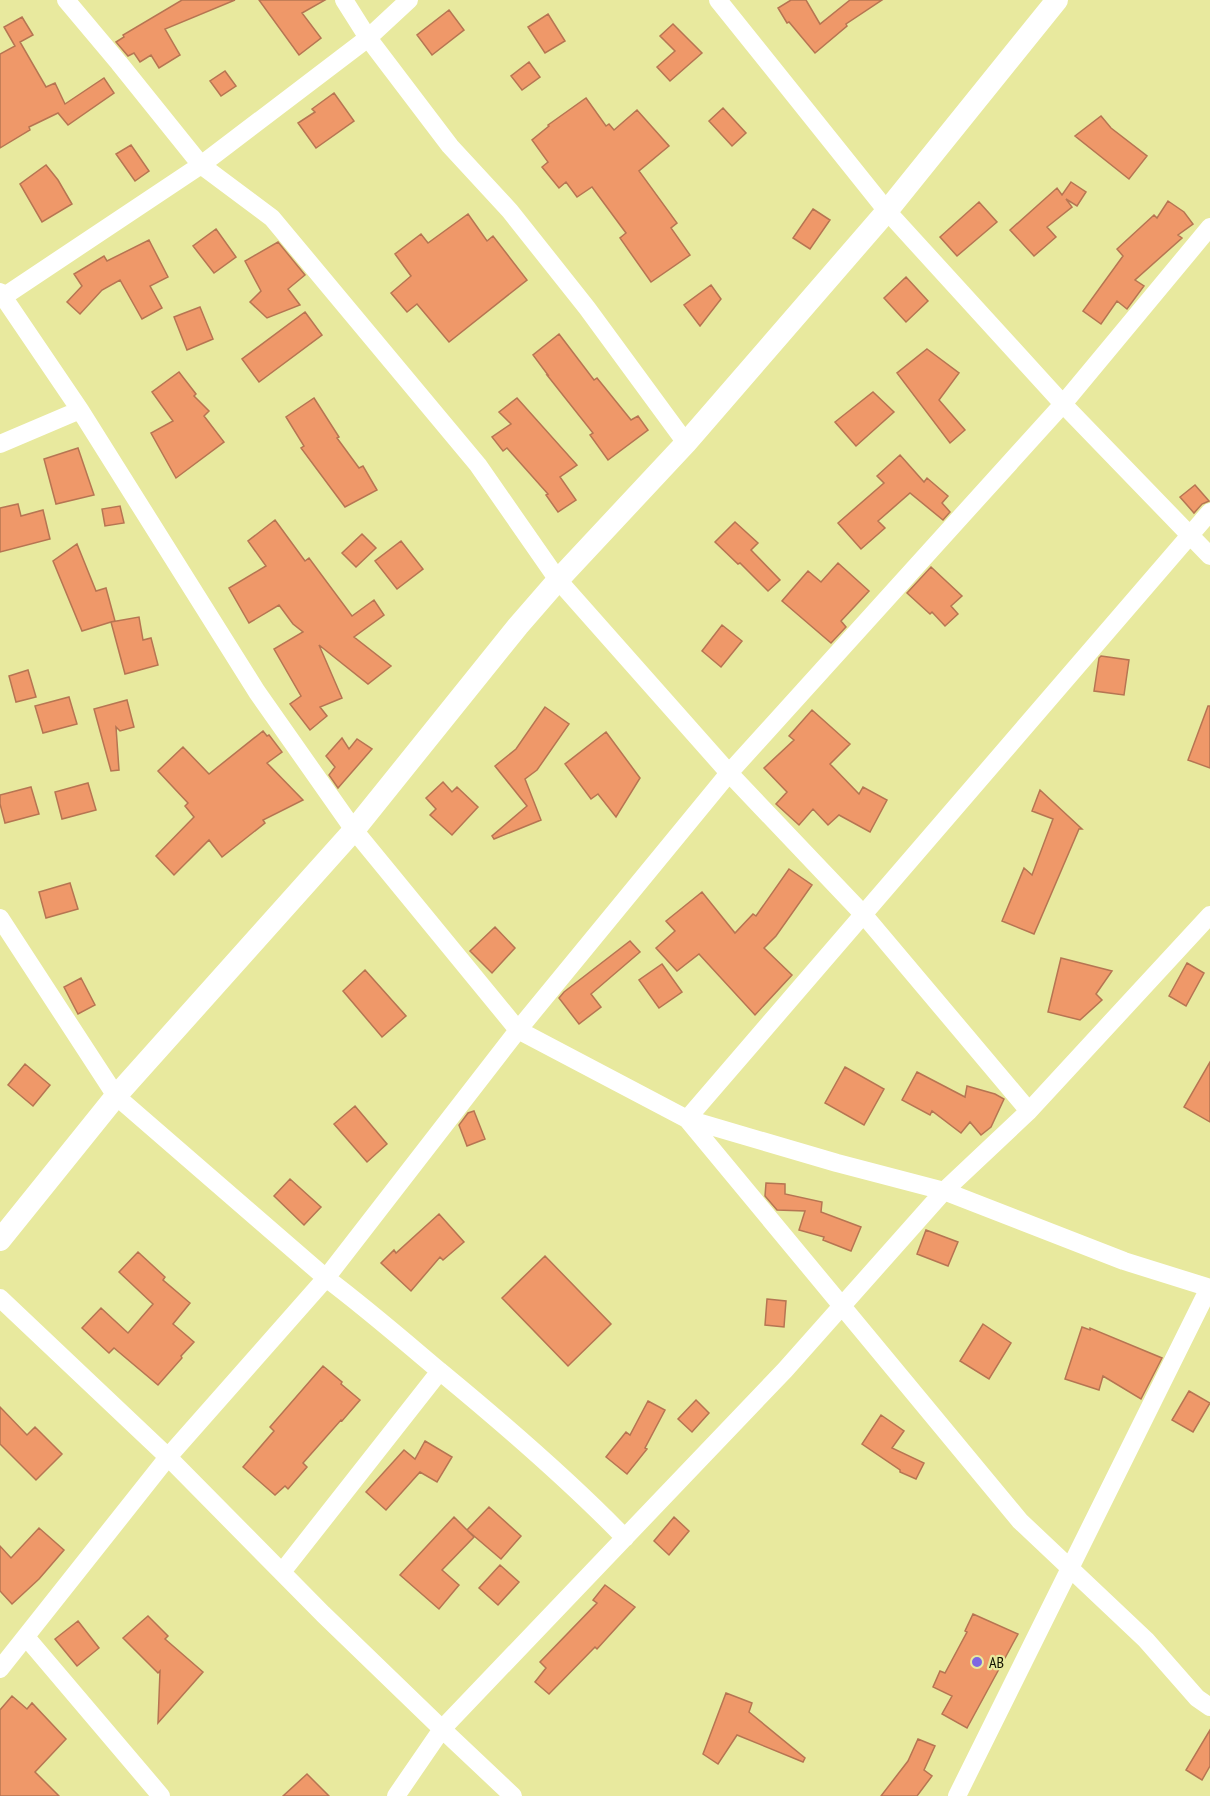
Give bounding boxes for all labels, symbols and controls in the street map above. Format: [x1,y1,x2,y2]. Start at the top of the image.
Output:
place label: AB [989,1652,1004,1672]
marker: AB [970,1655,984,1669]

